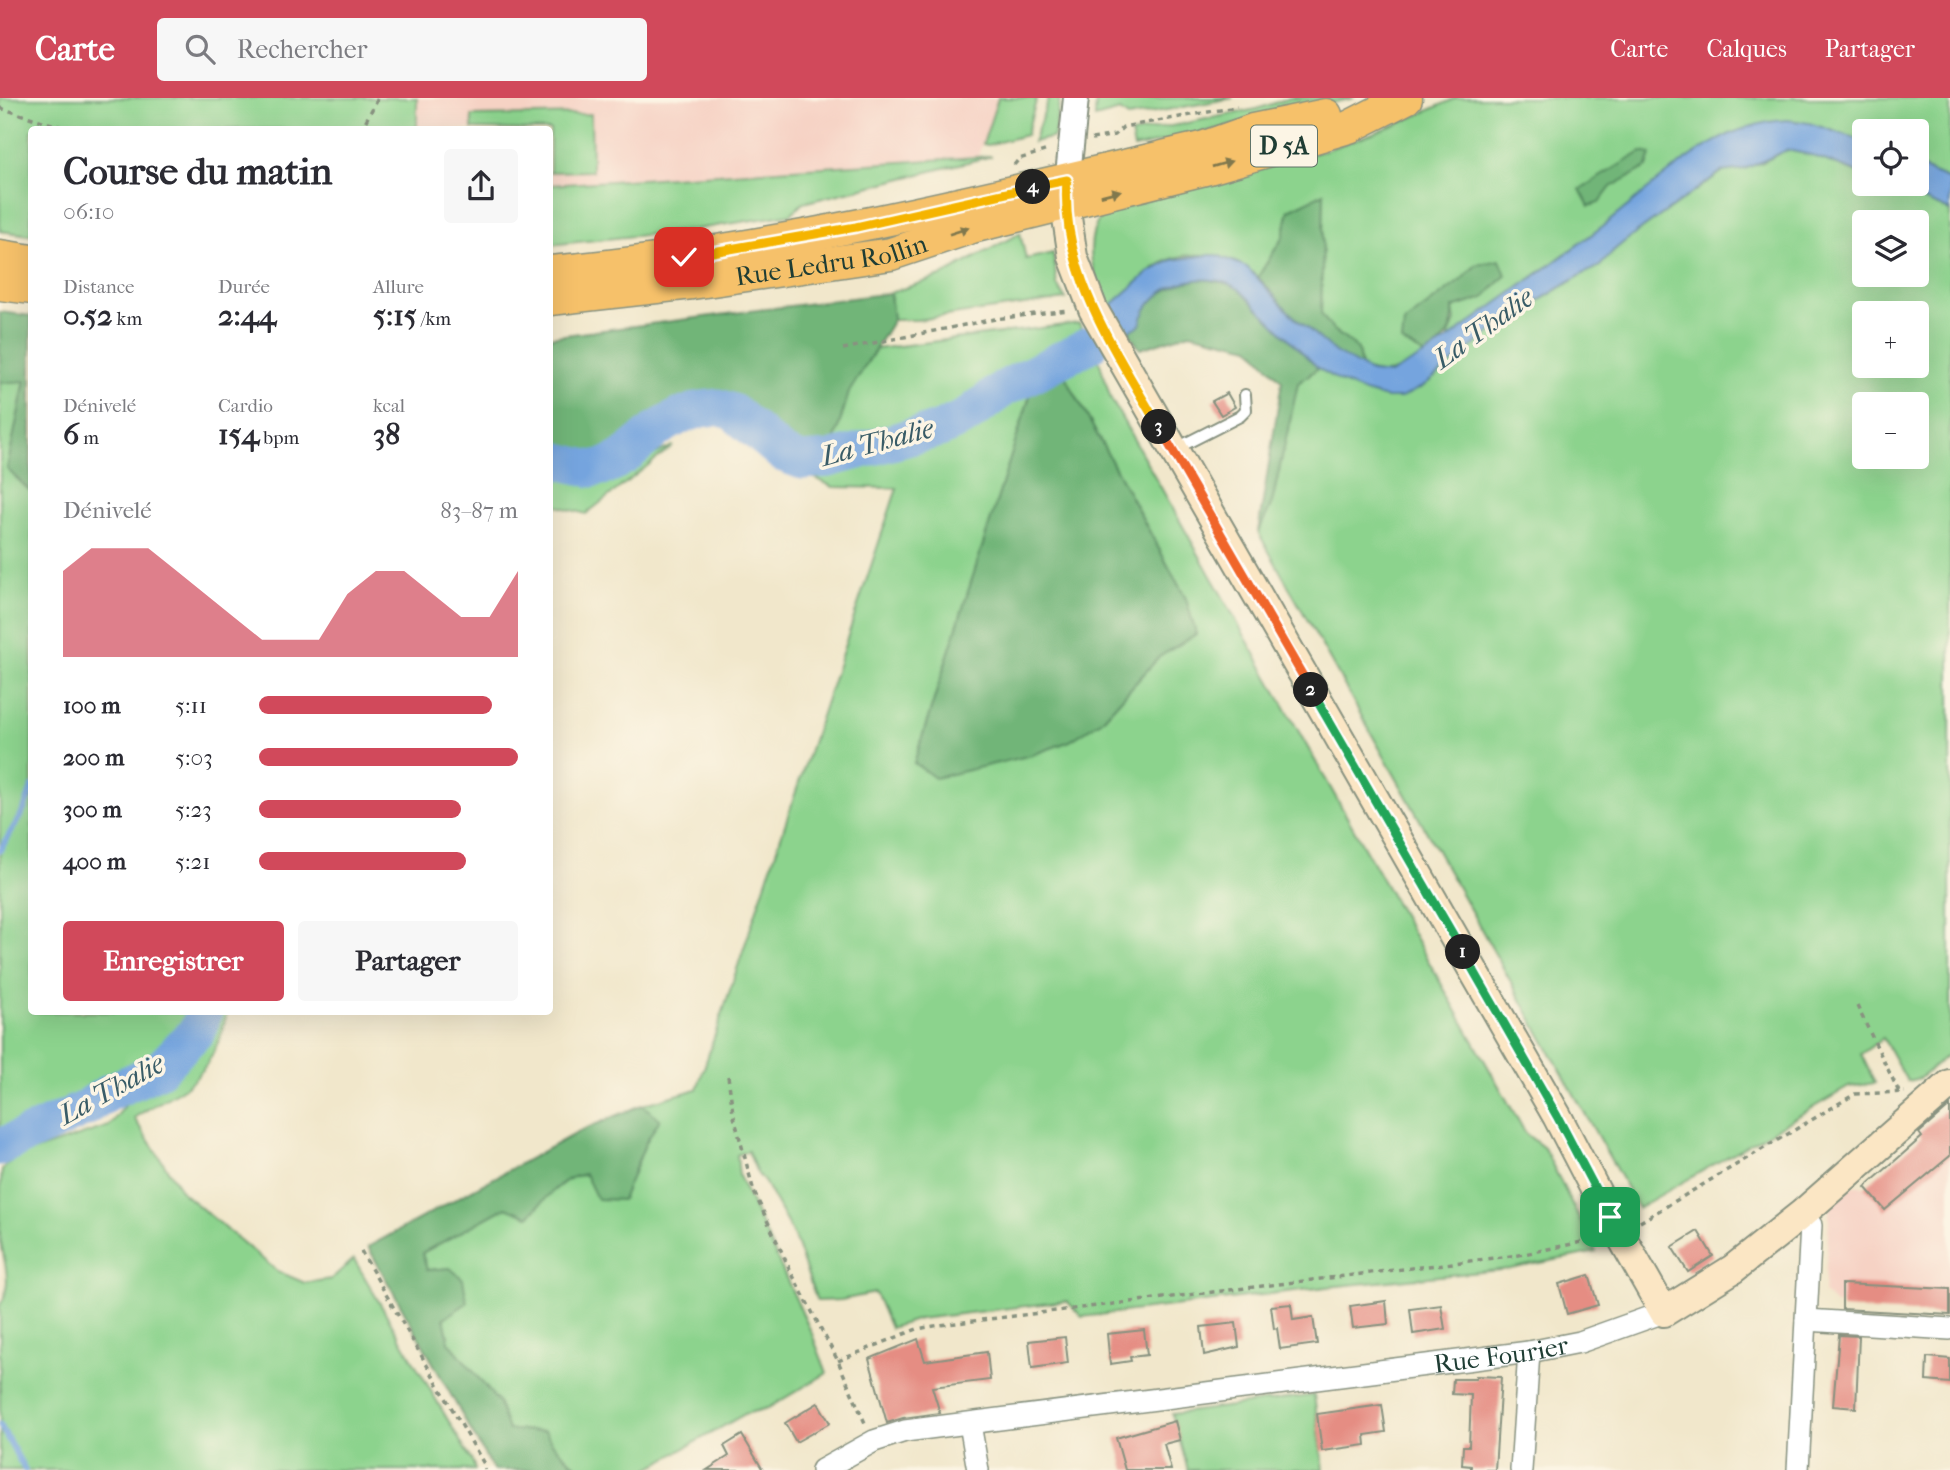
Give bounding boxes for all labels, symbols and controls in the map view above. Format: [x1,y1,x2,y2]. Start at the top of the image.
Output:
search box [157,18,647,81]
text: Carte [35,30,115,69]
icon: search [181,30,219,68]
text: Rechercher [237,34,368,65]
text: Carte [1610,35,1668,63]
text: Calques [1706,35,1787,63]
text: Partager [1825,35,1915,63]
map controls [1852,119,1929,469]
button: locate [1852,119,1929,196]
road number: D 5A [1251,126,1317,166]
text: Course du matin [63,149,332,194]
button: share [444,149,518,223]
one-way arrow [1212,159,1233,169]
pin: 4 [1016,170,1050,204]
text: 4 [1027,175,1038,197]
one-way arrow [1100,187,1122,198]
text: 06:10 [63,198,114,225]
button: layers [1852,210,1929,287]
one-way arrow [949,225,970,236]
pin [654,227,714,287]
street label: Rue Ledru Rollin [733,228,931,292]
icon: check [665,238,703,276]
text: Distance [63,276,134,298]
text: Durée [218,276,270,298]
text: Allure [373,276,424,298]
water label: La Thalie [1425,280,1540,376]
text: 0.52 [63,298,113,333]
text: 2:44 [218,298,276,333]
text: 5:15 [373,298,417,333]
button: + [1852,301,1929,378]
text: km [113,308,142,330]
text: /km [417,308,451,330]
button: − [1852,392,1929,469]
text: Dénivelé [63,395,136,417]
text: Cardio [218,395,273,417]
text: kcal [373,395,405,417]
pin: 3 [1142,410,1176,444]
water label: La Thalie [815,411,937,473]
text: 3 [1155,415,1162,437]
text: 6 [63,417,79,452]
text: 154 [218,417,259,452]
text: 38 [373,417,400,452]
text: m [79,427,99,449]
text: bpm [259,427,299,449]
text: Dénivelé [63,497,152,524]
text: 83–87 m [440,497,518,524]
pin: 2 [1294,672,1328,708]
text: 2 [1306,678,1315,700]
text: 100 m [63,692,121,719]
text: 5:11 [175,692,207,719]
text: 200 m [63,744,124,771]
text: 5:03 [175,744,213,771]
text: 300 m [63,796,122,823]
text: 5:23 [175,796,212,823]
text: 400 m [63,848,126,875]
text: 5:21 [175,848,211,875]
button: Enregistrer [63,921,284,1001]
button: Partager [298,921,518,1001]
pin: 1 [1446,934,1480,970]
text: 1 [1459,940,1466,962]
water label: La Thalie [51,1046,170,1132]
pin [1580,1187,1640,1247]
icon: arrive [1591,1198,1629,1236]
street label: Rue Fourier [1432,1329,1571,1379]

